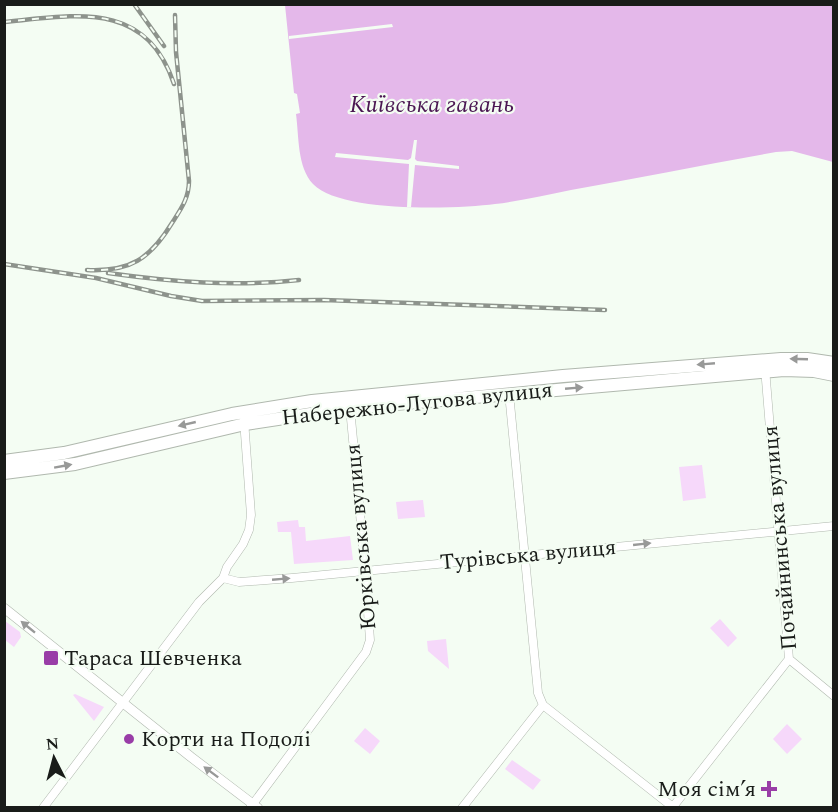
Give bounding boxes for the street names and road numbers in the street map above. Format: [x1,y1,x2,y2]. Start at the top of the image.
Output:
street label: Набережно-Лугова вулиця [280,373,554,435]
street label: Почайнинська вулиця [754,424,806,652]
street label: Юрківська вулиця [336,442,386,632]
street label: Турівська вулиця [438,531,618,579]

